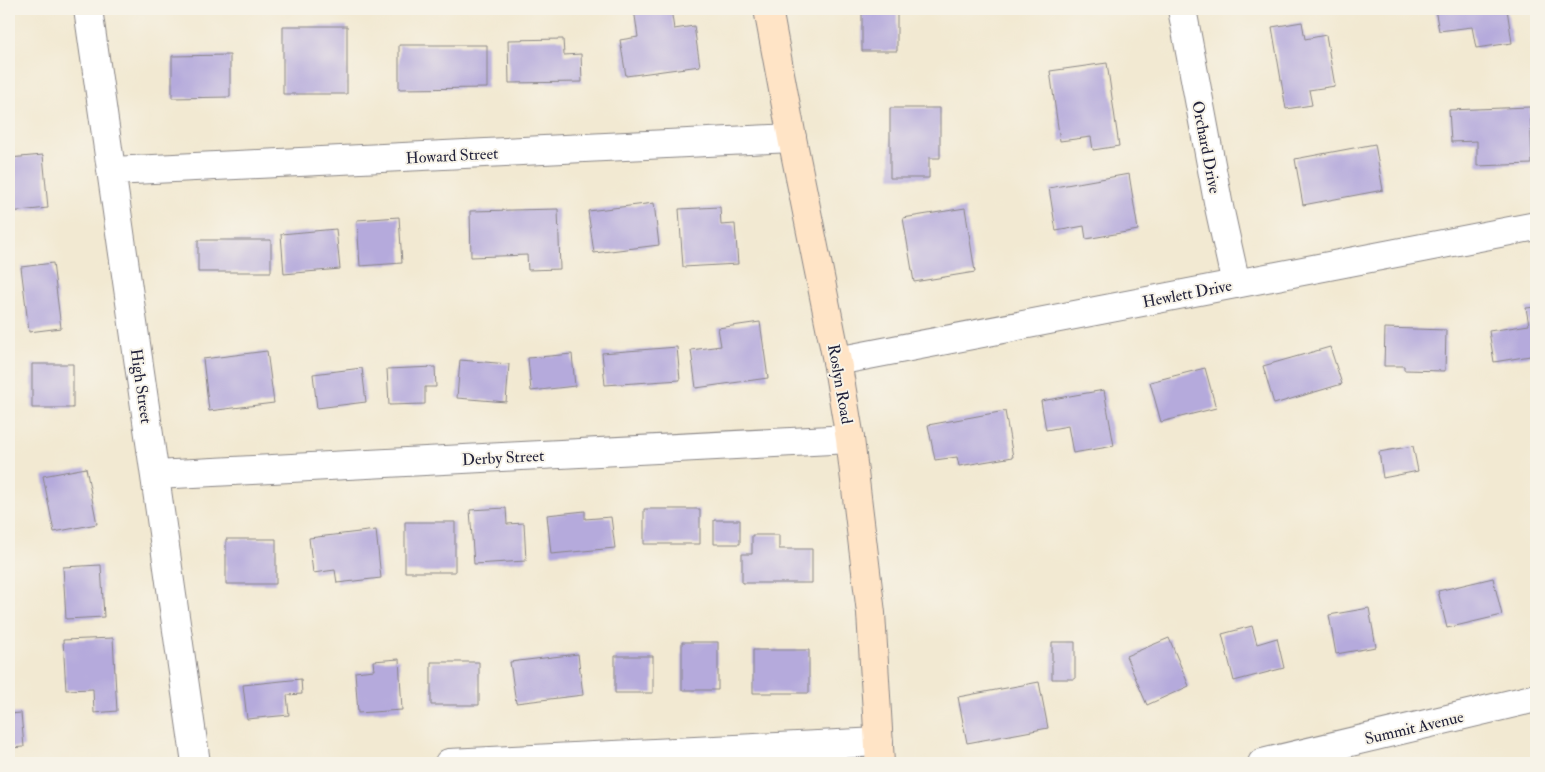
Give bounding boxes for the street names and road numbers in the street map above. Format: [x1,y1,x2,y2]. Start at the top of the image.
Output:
street label: Orchard Drive [1187,99,1225,196]
street label: Howard Street [405,144,499,168]
street label: Hewlett Drive [1141,275,1234,312]
street label: Roslyn Road [823,343,857,426]
street label: High Street [126,347,156,425]
street label: Derby Street [461,446,545,470]
street label: Summit Avenue [1363,707,1466,749]

